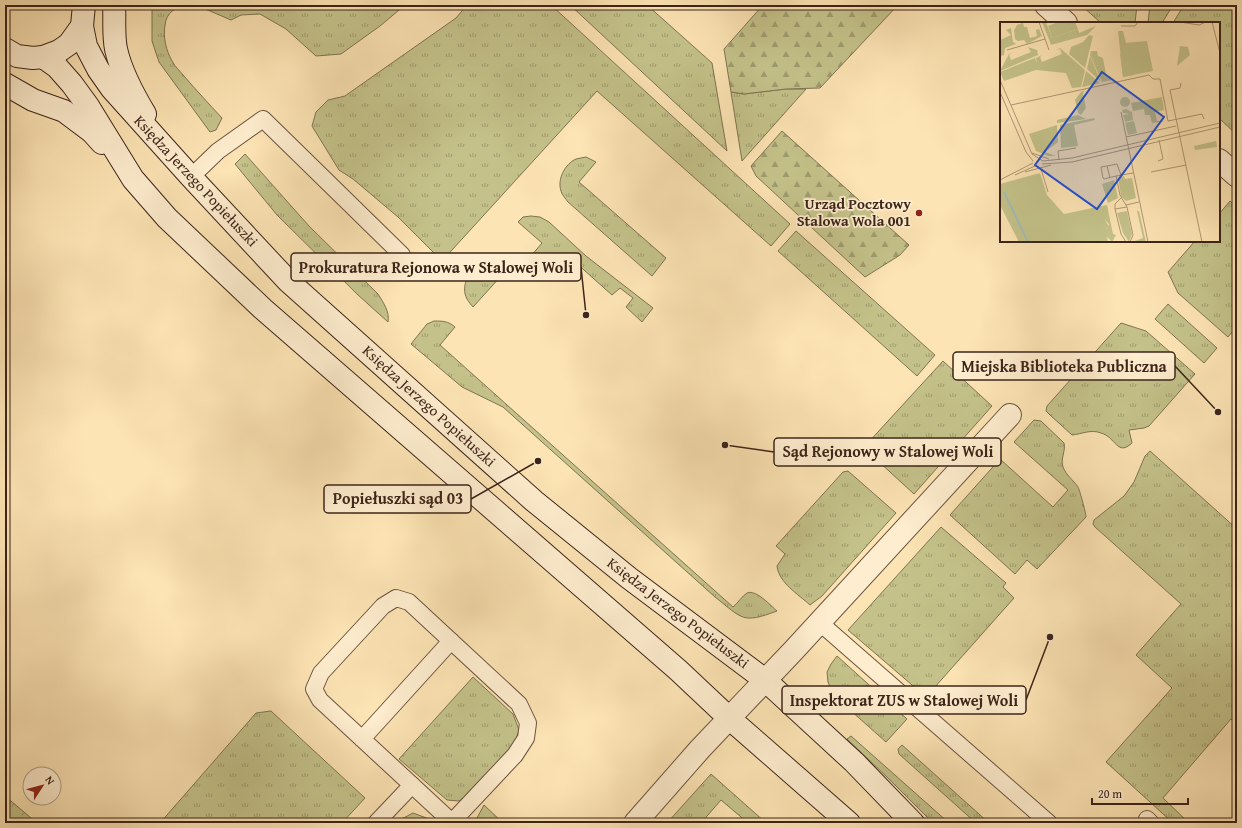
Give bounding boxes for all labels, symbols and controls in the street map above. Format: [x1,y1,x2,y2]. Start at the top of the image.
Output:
inset map [1000,22,1220,242]
street label: Księdza Jerzego Popiełuszki [130,110,263,251]
place label: Urząd Pocztowy Stalowa Wola 001 [797,193,911,231]
marker: Urząd Pocztowy Stalowa Wola 001 [914,208,924,218]
callout: Prokuratura Rejonowa w Stalowej Woli [291,253,581,281]
text: Prokuratura Rejonowa w Stalowej Woli [299,255,573,279]
street label: Księdza Jerzego Popiełuszki [358,340,501,471]
callout: Miejska Biblioteka Publiczna [953,352,1175,380]
text: Miejska Biblioteka Publiczna [961,354,1168,378]
callout: Sąd Rejonowy w Stalowej Woli [774,438,1001,466]
text: Sąd Rejonowy w Stalowej Woli [782,439,994,463]
callout: Popiełuszki sąd 03 [324,485,471,513]
text: Popiełuszki sąd 03 [333,486,463,510]
street label: Księdza Jerzego Popiełuszki [603,552,754,673]
callout: Inspektorat ZUS w Stalowej Woli [782,686,1026,714]
text: Inspektorat ZUS w Stalowej Woli [790,688,1018,712]
north arrow [22,766,62,806]
text: N [41,772,59,788]
scale bar [1092,780,1188,806]
text: 20 m [1098,785,1122,802]

